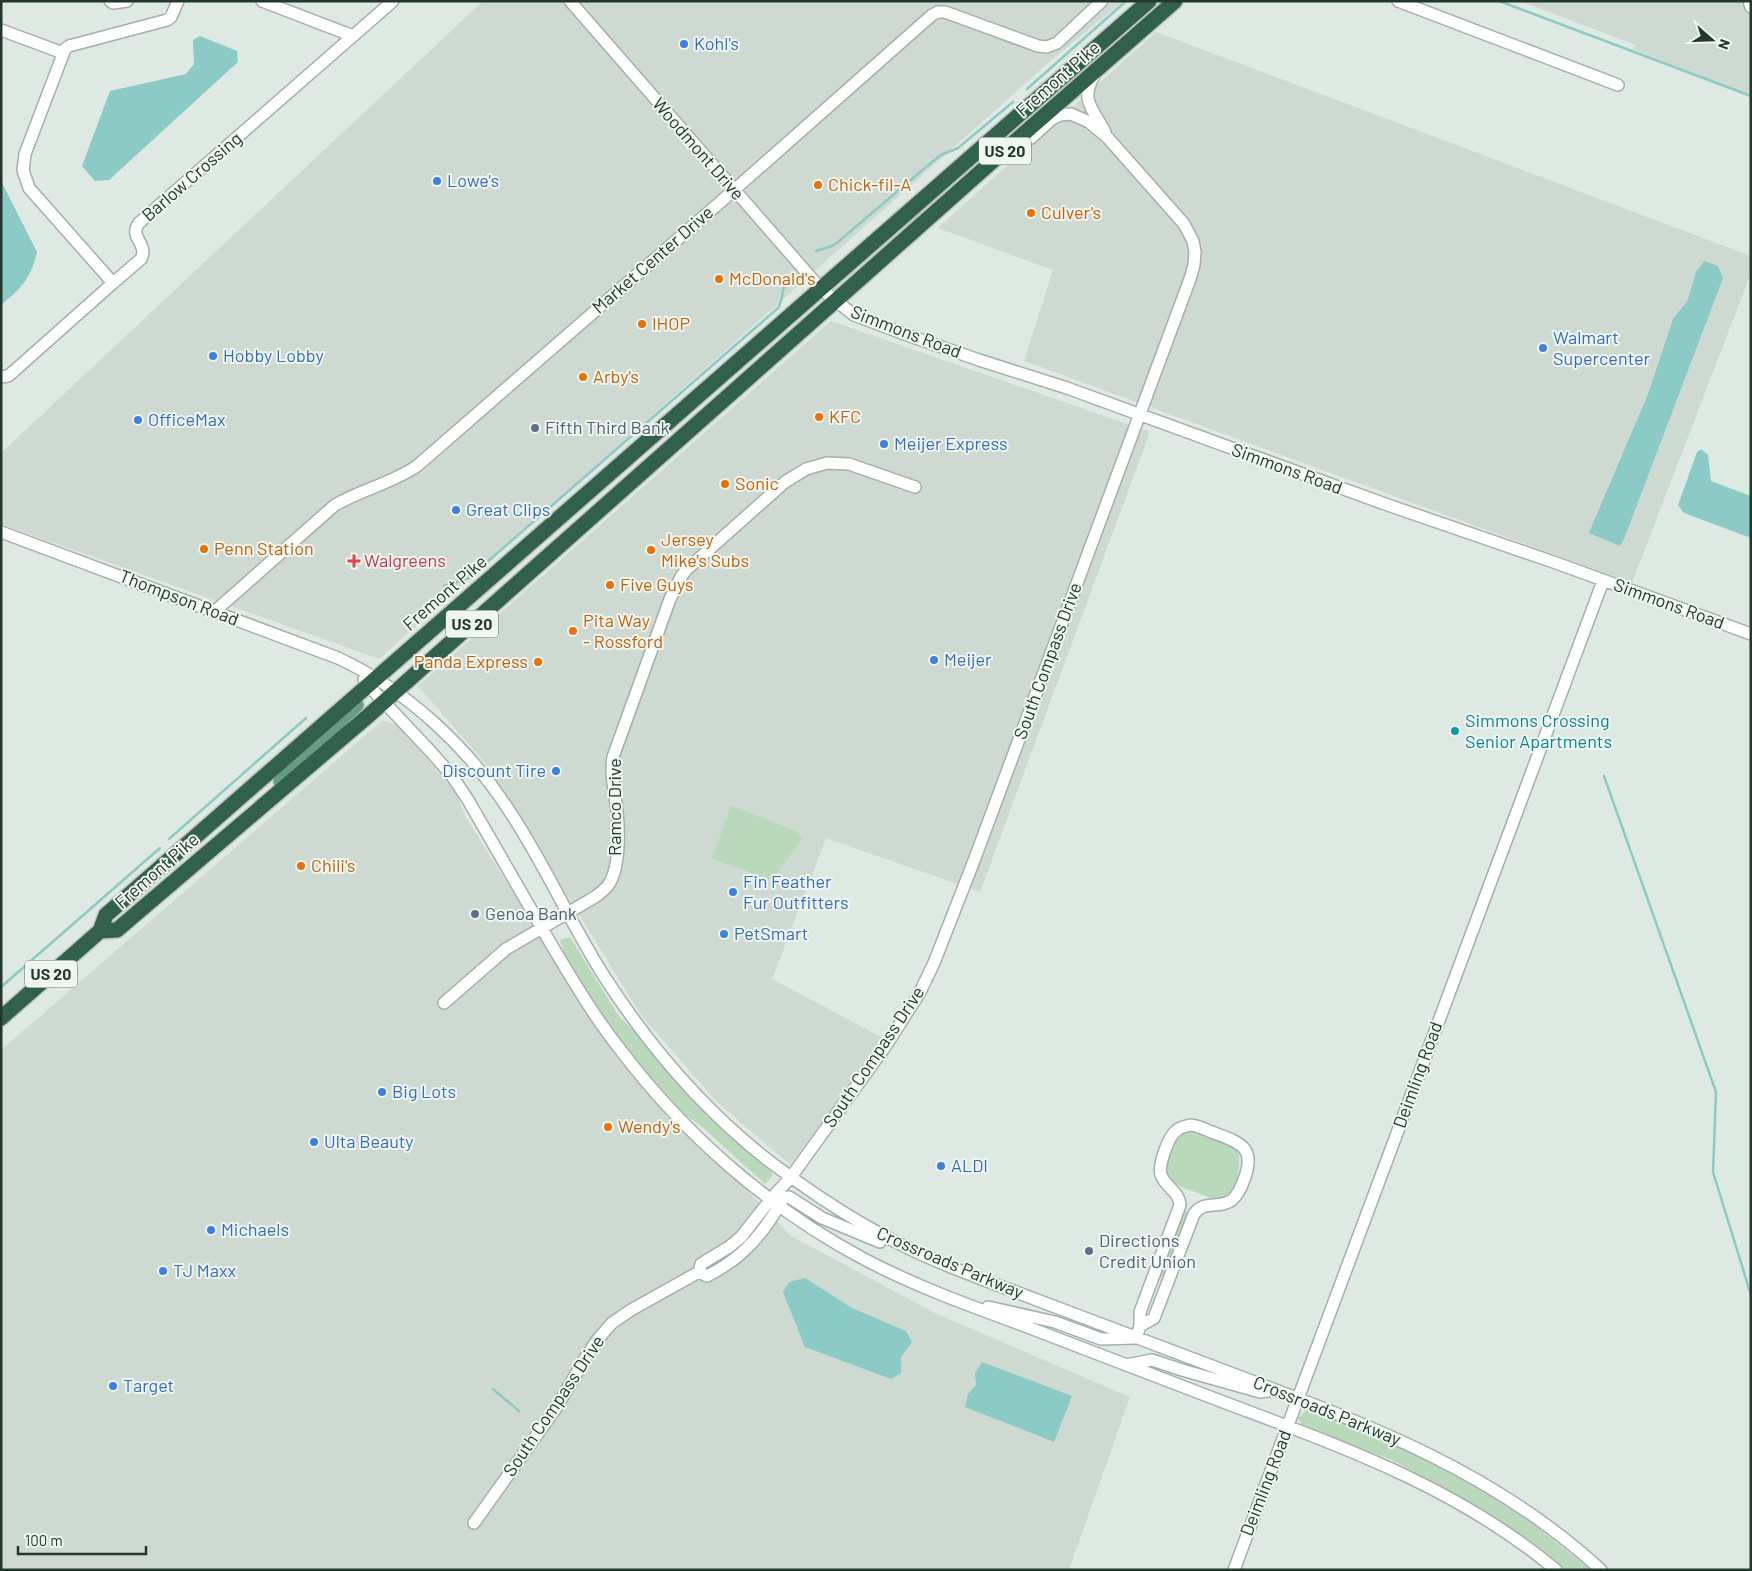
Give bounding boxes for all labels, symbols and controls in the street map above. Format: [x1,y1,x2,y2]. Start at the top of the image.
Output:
north arrow [1687,15,1737,65]
place label: Kohl's [694,32,739,54]
street label: Fremont Pike [1011,36,1104,121]
text: N [1715,37,1734,52]
marker: Kohl's [678,38,690,50]
street label: Woodmont Drive [648,92,749,204]
street label: Barlow Crossing [137,127,246,226]
road number: US 20 [979,138,1031,164]
place label: Lowe's [447,169,499,191]
place label: Chick-fil-A [828,173,912,195]
marker: Lowe's [431,175,443,187]
marker: Chick-fil-A [812,179,824,191]
street label: Market Center Drive [587,201,717,318]
place label: Culver's [1041,201,1101,223]
marker: Culver's [1025,207,1037,219]
place label: McDonald's [729,267,816,289]
marker: McDonald's [713,273,725,285]
street label: Simmons Road [848,300,965,362]
place label: IHOP [652,312,690,334]
marker: IHOP [636,318,648,330]
place label: Walmart Supercenter [1553,326,1651,369]
marker: Walmart Supercenter [1537,342,1549,354]
place label: Hobby Lobby [223,344,324,366]
marker: Hobby Lobby [207,350,219,362]
place label: Arby's [593,365,639,387]
marker: Arby's [577,371,589,383]
place label: KFC [829,405,861,427]
place label: OfficeMax [148,408,226,430]
marker: KFC [813,411,825,423]
marker: OfficeMax [132,414,144,426]
place label: Fifth Third Bank [545,416,670,438]
marker: Fifth Third Bank [529,422,541,434]
place label: Meijer Express [894,432,1008,454]
marker: Meijer Express [878,438,890,450]
street label: Simmons Road [1229,438,1346,498]
place label: Sonic [735,472,779,494]
marker: Sonic [719,478,731,490]
place label: Great Clips [466,498,551,520]
marker: Great Clips [450,504,462,516]
place label: Jersey Mike's Subs [661,528,749,571]
place label: Penn Station [214,537,314,559]
marker: Penn Station [198,543,210,555]
marker: Jersey Mike's Subs [645,544,657,556]
place label: Walgreens [364,549,446,571]
street label: Fremont Pike [398,550,491,635]
marker: Walgreens [348,555,360,567]
street label: Thompson Road [117,564,242,630]
place label: Five Guys [620,573,693,595]
street label: Simmons Road [1611,573,1728,633]
marker: Five Guys [604,579,616,591]
street label: South Compass Drive [1008,579,1086,742]
place label: Pita Way - Rossford [583,609,663,652]
road number: US 20 [446,610,498,638]
marker: Pita Way - Rossford [567,625,579,637]
place label: Meijer [944,648,992,670]
place label: Panda Express [414,650,528,672]
marker: Meijer [928,654,940,666]
marker: Panda Express [532,656,544,668]
place label: Simmons Crossing Senior Apartments [1465,709,1612,752]
marker: Simmons Crossing Senior Apartments [1449,725,1461,737]
street label: Ramco Drive [603,758,625,856]
place label: Discount Tire [442,759,546,781]
marker: Discount Tire [550,765,562,777]
street label: Fremont Pike [110,828,203,913]
place label: Chili's [311,854,356,876]
marker: Chili's [295,860,307,872]
place label: Fin Feather Fur Outfitters [743,870,849,913]
marker: Fin Feather Fur Outfitters [727,886,739,898]
place label: Genoa Bank [485,902,577,924]
marker: Genoa Bank [469,908,481,920]
place label: PetSmart [734,922,808,944]
marker: PetSmart [718,928,730,940]
road number: US 20 [25,961,77,988]
street label: South Compass Drive [818,982,929,1131]
street label: Deimling Road [1388,1018,1446,1131]
place label: Big Lots [392,1080,456,1102]
marker: Big Lots [376,1086,388,1098]
place label: Wendy's [618,1115,681,1137]
marker: Wendy's [602,1121,614,1133]
place label: Ulta Beauty [324,1130,414,1152]
marker: Ulta Beauty [308,1136,320,1148]
place label: ALDI [951,1154,988,1176]
marker: ALDI [935,1160,947,1172]
place label: Michaels [221,1218,289,1240]
street label: Crossroads Parkway [874,1221,1027,1303]
marker: Michaels [205,1224,217,1236]
place label: Directions Credit Union [1099,1229,1196,1272]
marker: Directions Credit Union [1083,1245,1095,1257]
place label: TJ Maxx [173,1259,237,1281]
marker: TJ Maxx [157,1265,169,1277]
street label: South Compass Drive [498,1331,609,1480]
street label: Crossroads Parkway [1250,1370,1404,1450]
place label: Target [123,1374,174,1396]
marker: Target [107,1380,119,1392]
street label: Deimling Road [1235,1427,1295,1539]
scale bar [18,1524,145,1556]
text: 100 m [25,1531,63,1549]

